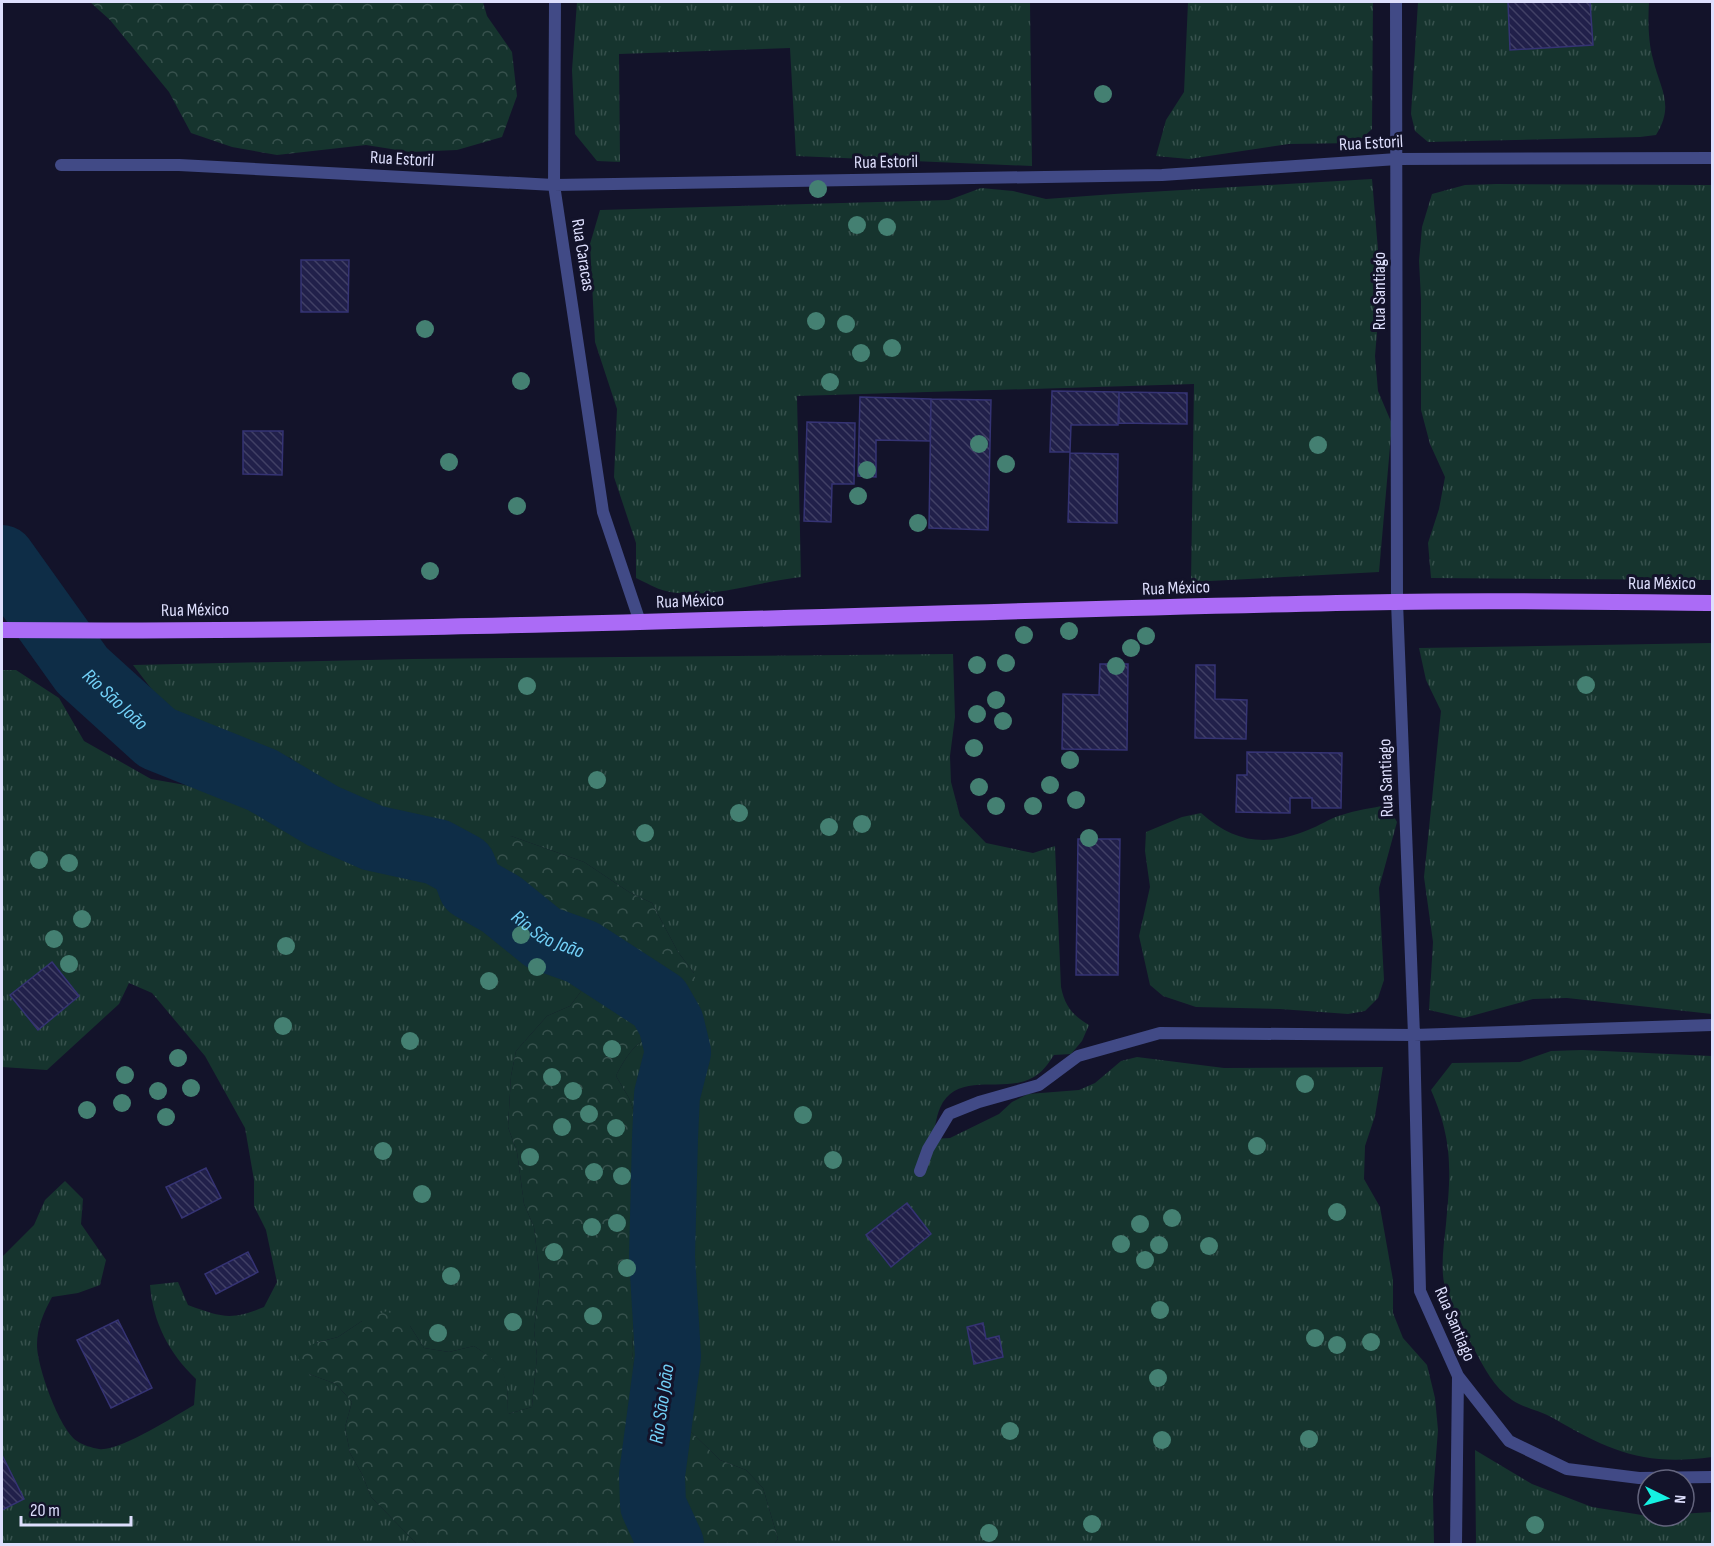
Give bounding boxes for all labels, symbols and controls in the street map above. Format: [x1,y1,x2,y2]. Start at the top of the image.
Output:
street label: Rua Estoril [1338,131,1404,155]
street label: Rua Estoril [369,147,435,171]
street label: Rua Estoril [854,151,918,173]
street label: Rua Caracas [567,217,599,293]
street label: Rua Santiago [1369,252,1390,330]
street label: Rua México [1628,573,1696,594]
street label: Rua México [1142,576,1210,600]
street label: Rua México [656,589,724,613]
street label: Rua México [161,599,229,621]
water label: Rio São João [77,664,153,736]
street label: Rua Santiago [1374,738,1398,818]
water label: Rio São João [506,905,587,964]
street label: Rua Santiago [1430,1284,1480,1364]
water label: Rio São João [645,1363,679,1445]
north arrow [1636,1468,1696,1528]
scale bar [21,1489,130,1527]
text: N [1670,1494,1689,1504]
text: 20 m [30,1500,60,1521]

